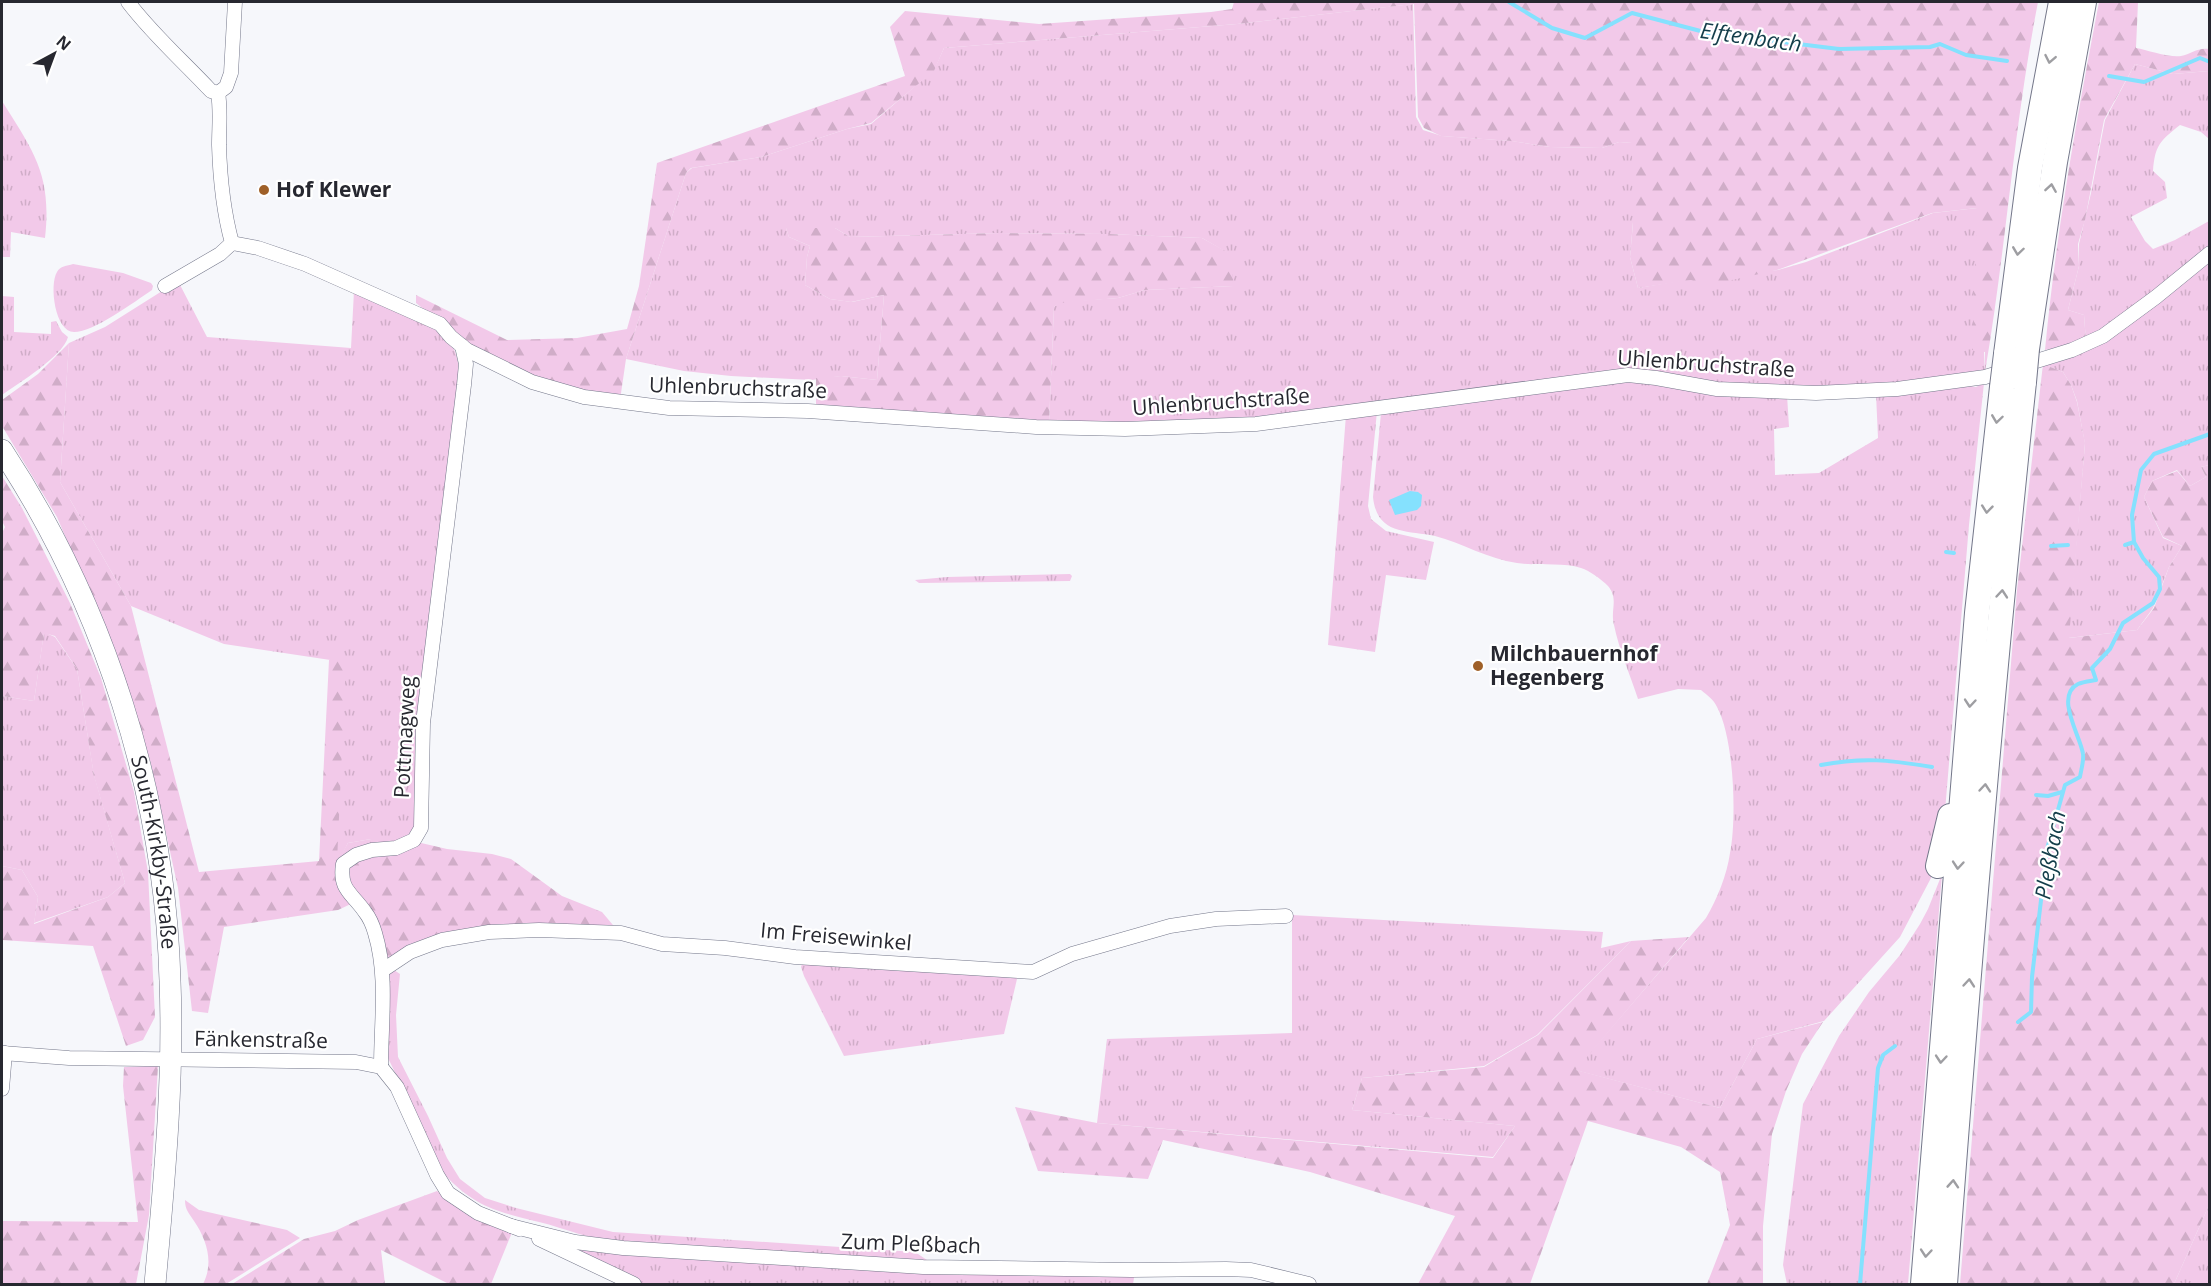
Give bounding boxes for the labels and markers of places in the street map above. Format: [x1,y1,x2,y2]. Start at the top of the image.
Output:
place label: Hof Klewer [276,175,392,203]
marker: Hof Klewer [257,183,271,197]
place label: Milchbauernhof Hegenberg [1490,639,1660,691]
marker: Milchbauernhof Hegenberg [1471,659,1485,673]

